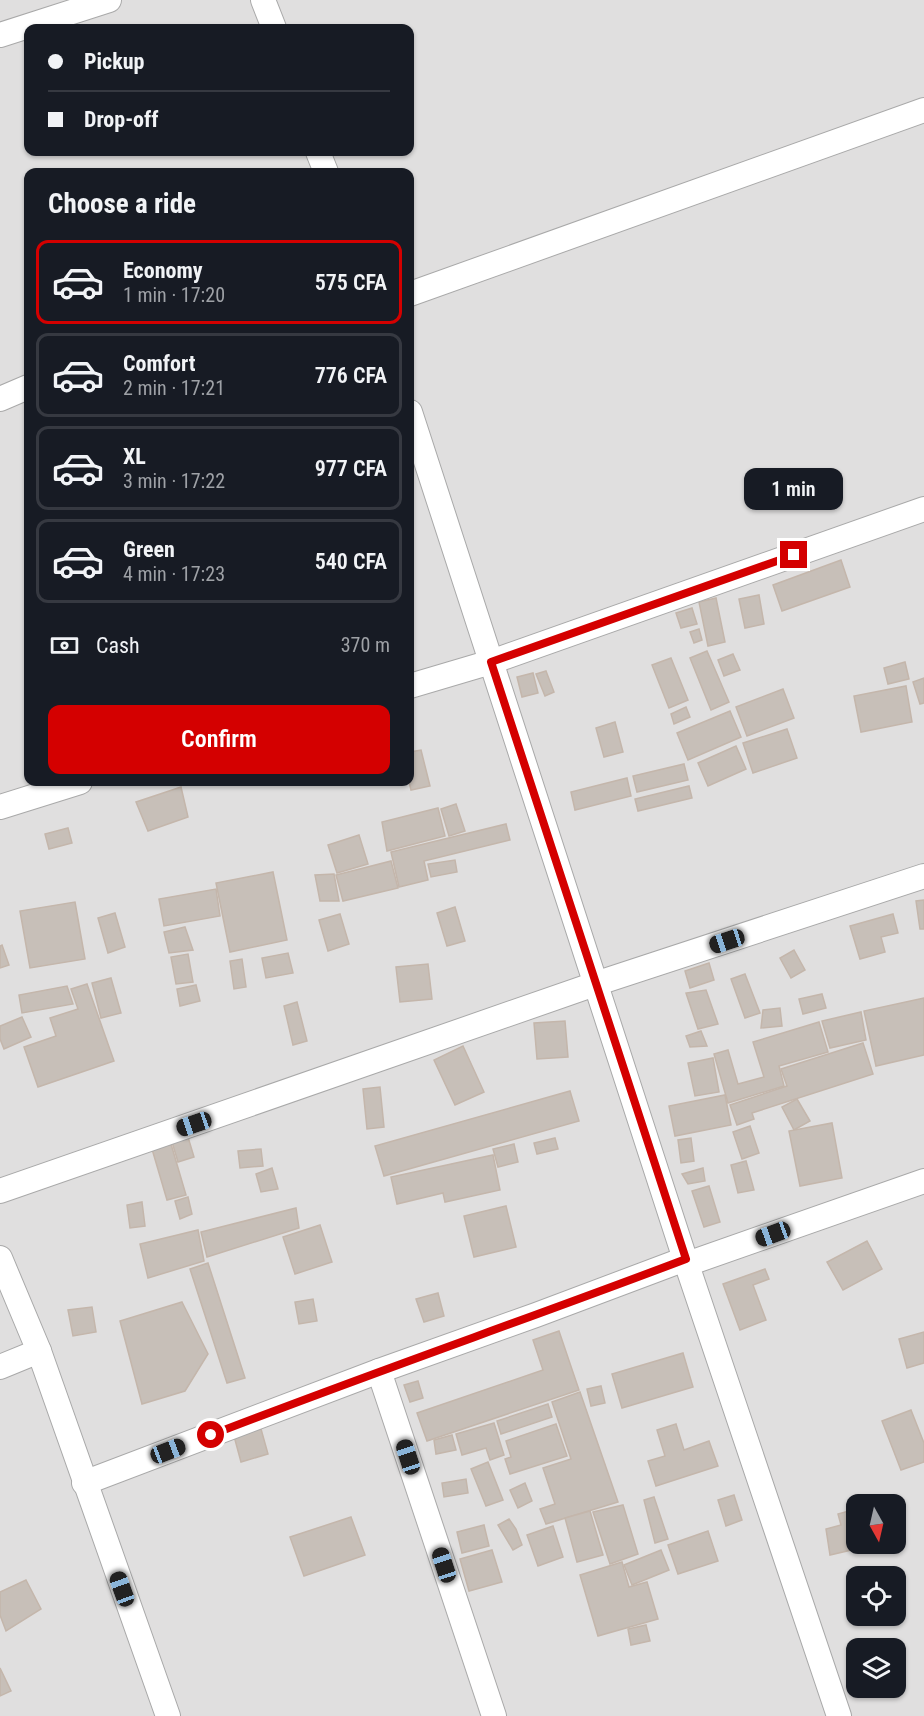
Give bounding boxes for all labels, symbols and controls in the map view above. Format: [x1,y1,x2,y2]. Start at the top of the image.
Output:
text: Pickup [84,49,144,74]
text: Drop-off [84,107,158,132]
text: Choose a ride [48,188,196,220]
icon: car [51,255,105,309]
text: Economy [123,258,203,283]
text: 575 CFA [315,270,387,295]
text: 1 min · 17:20 [123,283,225,307]
icon: car [51,348,105,402]
text: Comfort [123,351,196,376]
text: 776 CFA [315,363,387,388]
text: 2 min · 17:21 [123,376,225,400]
icon: car [51,441,105,495]
text: XL [123,444,146,469]
text: 977 CFA [315,456,387,481]
callout: 1 min [744,468,844,510]
text: 3 min · 17:22 [123,469,225,493]
text: 1 min [771,477,816,501]
icon: car [51,534,105,588]
text: Green [123,537,175,562]
route end [780,541,807,568]
text: 540 CFA [315,549,387,574]
text: 4 min · 17:23 [123,562,225,586]
icon: cash [48,629,81,662]
text: Cash [96,633,140,658]
text: 370 m [341,633,390,657]
button: Confirm [48,705,390,774]
car [707,927,747,955]
car [174,1110,214,1138]
car [753,1219,793,1249]
route start [197,1421,224,1448]
car [148,1436,188,1466]
car [394,1437,422,1477]
north arrow [846,1494,906,1554]
map controls [846,1494,906,1698]
car [430,1545,458,1585]
button: locate [846,1566,906,1626]
car [107,1569,137,1609]
button: layers [846,1638,906,1698]

